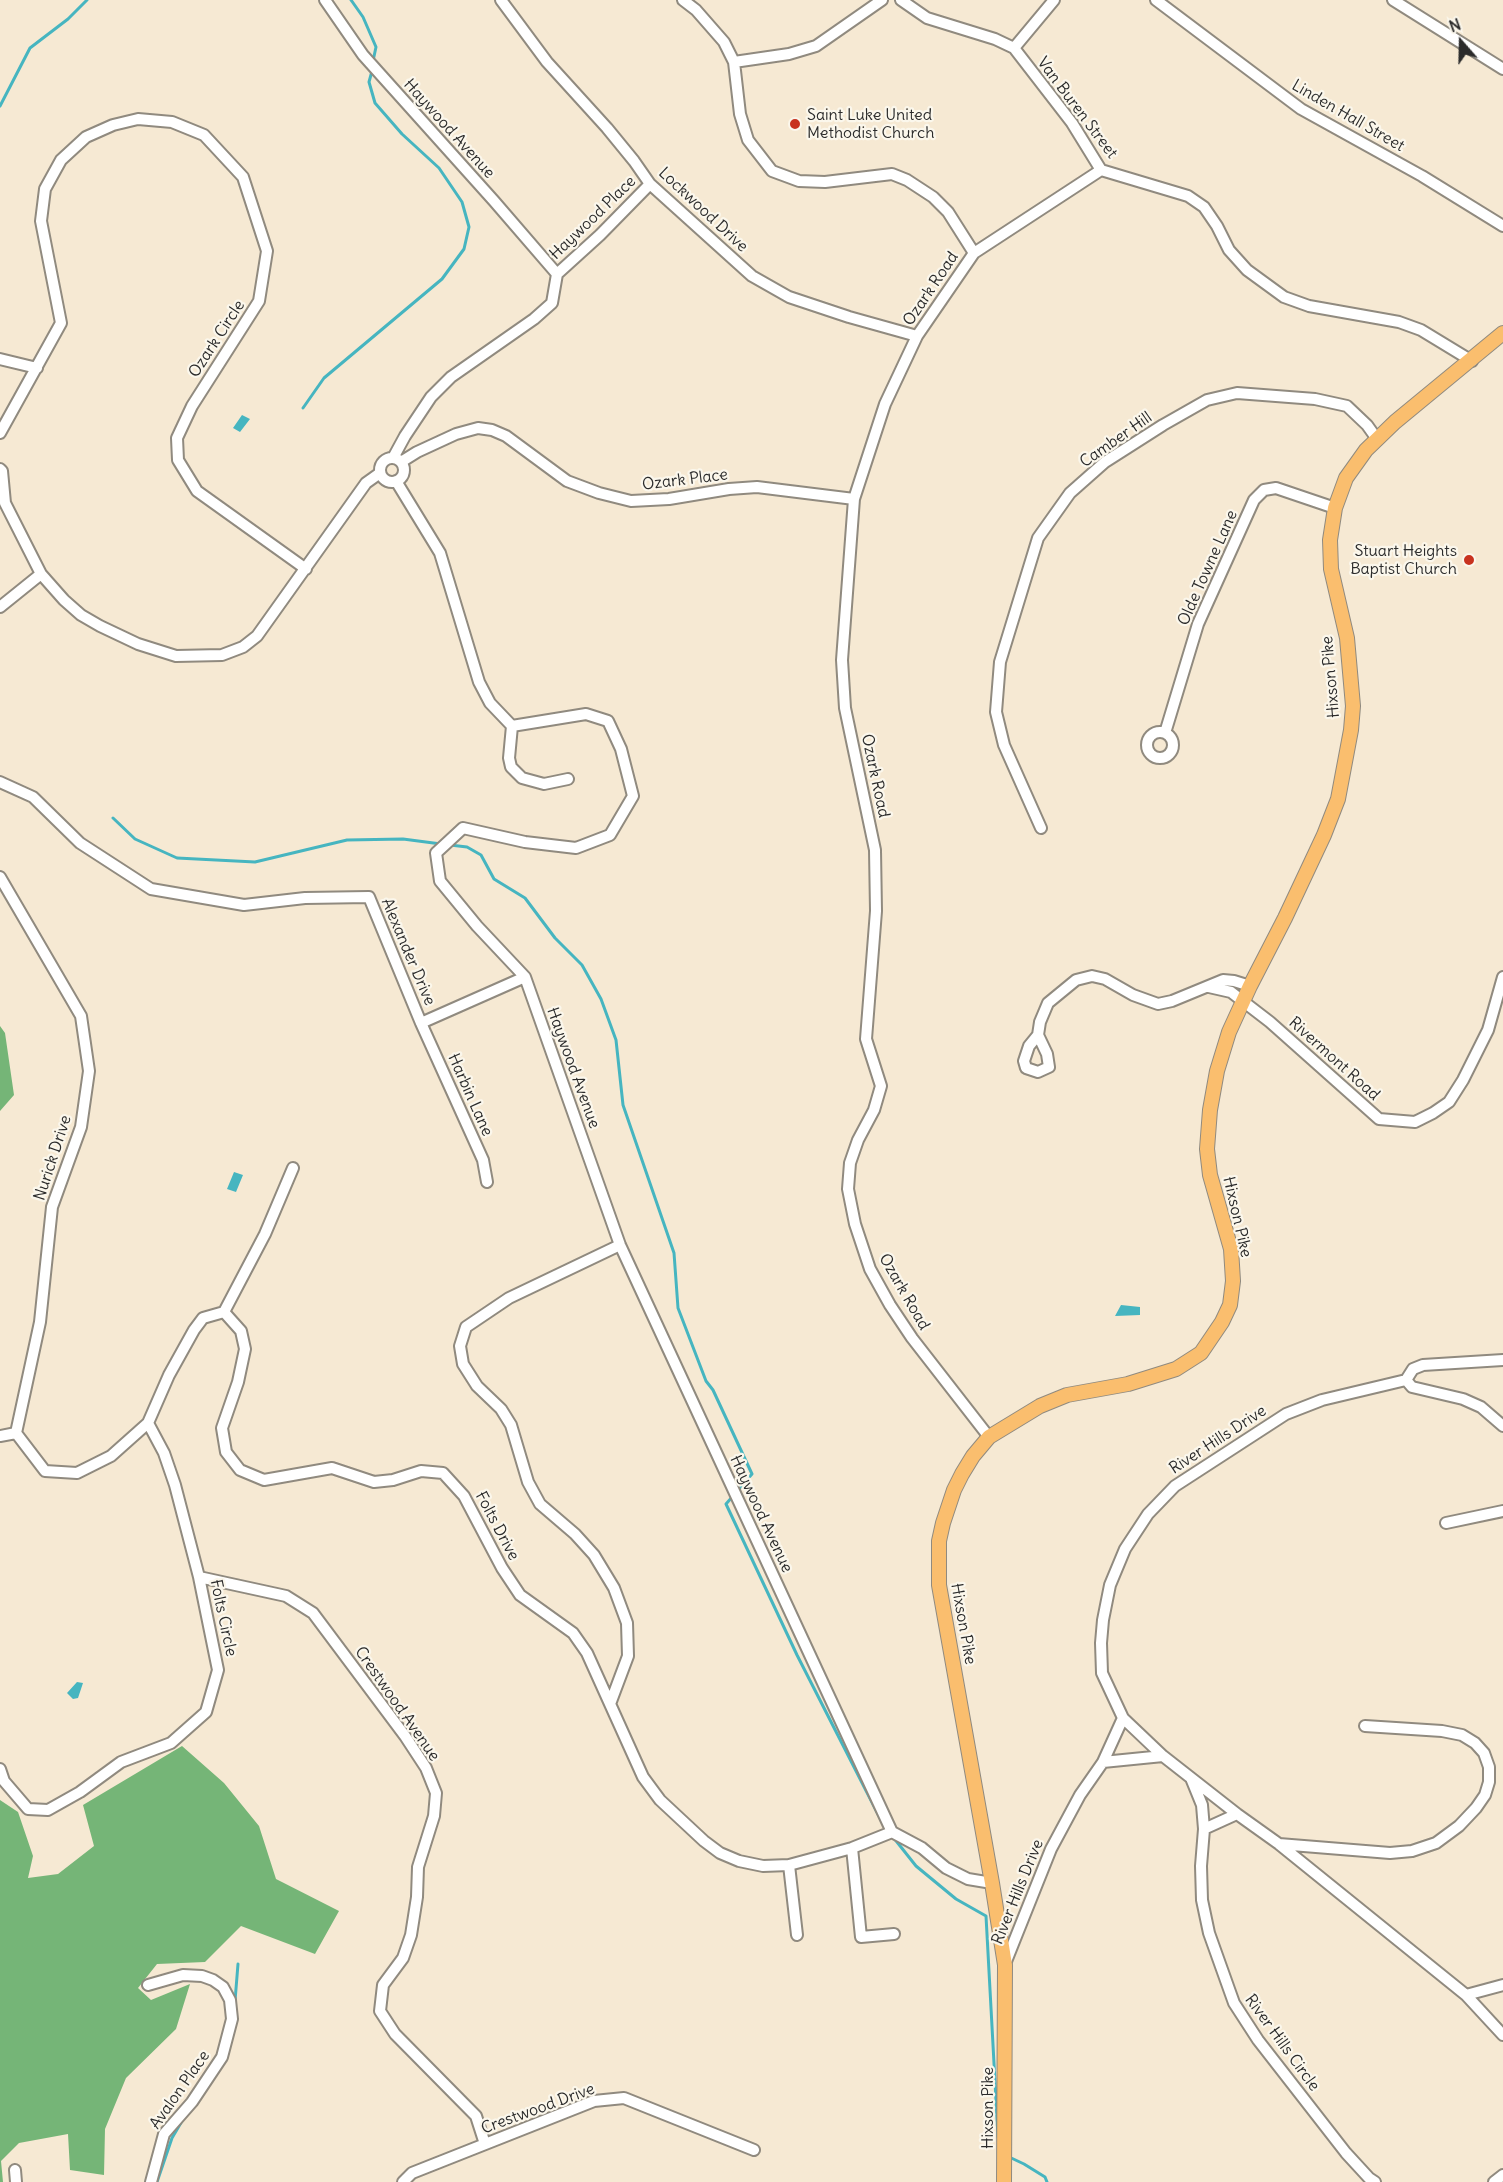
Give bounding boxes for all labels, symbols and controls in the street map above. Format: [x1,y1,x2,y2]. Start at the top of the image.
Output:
north arrow [1431,12,1491,72]
text: N [1446,14,1463,36]
street label: Van Buren Street [1033,54,1121,162]
street label: Haywood Avenue [399,75,499,183]
street label: Linden Hall Street [1288,76,1408,156]
place label: Saint Luke United Methodist Church [807,105,934,143]
marker: Saint Luke United Methodist Church [788,117,802,131]
street label: Lockwood Drive [654,164,752,256]
street label: Haywood Place [546,172,640,264]
street label: Ozark Road [899,248,963,330]
street label: Ozark Circle [185,297,249,381]
street label: Camber Hill [1076,408,1156,472]
street label: Ozark Place [641,465,729,495]
street label: Olde Towne Lane [1174,507,1242,629]
place label: Stuart Heights Baptist Church [1350,541,1457,579]
marker: Stuart Heights Baptist Church [1462,553,1476,567]
street label: Hixson Pike [1318,635,1344,719]
street label: Ozark Road [857,732,893,820]
street label: Alexander Drive [377,895,439,1009]
street label: Haywood Avenue [542,1005,604,1131]
street label: Rivermont Road [1285,1013,1383,1105]
street label: Harbin Lane [443,1051,497,1139]
street label: Nurick Drive [30,1113,76,1203]
street label: Hixson Pike [1218,1175,1256,1259]
street label: Ozark Road [874,1250,934,1334]
street label: River Hills Drive [1166,1402,1270,1478]
street label: Haywood Avenue [725,1452,797,1576]
street label: Folts Drive [471,1488,523,1564]
street label: Folts Circle [205,1578,241,1658]
street label: Hixson Pike [946,1582,980,1666]
street label: Crestwood Avenue [350,1643,444,1765]
street label: River Hills Drive [988,1837,1048,1947]
street label: River Hills Circle [1241,1991,1323,2095]
street label: Avalon Place [146,2047,214,2133]
street label: Hixson Pike [978,2067,998,2149]
street label: Crestwood Drive [479,2080,597,2138]

